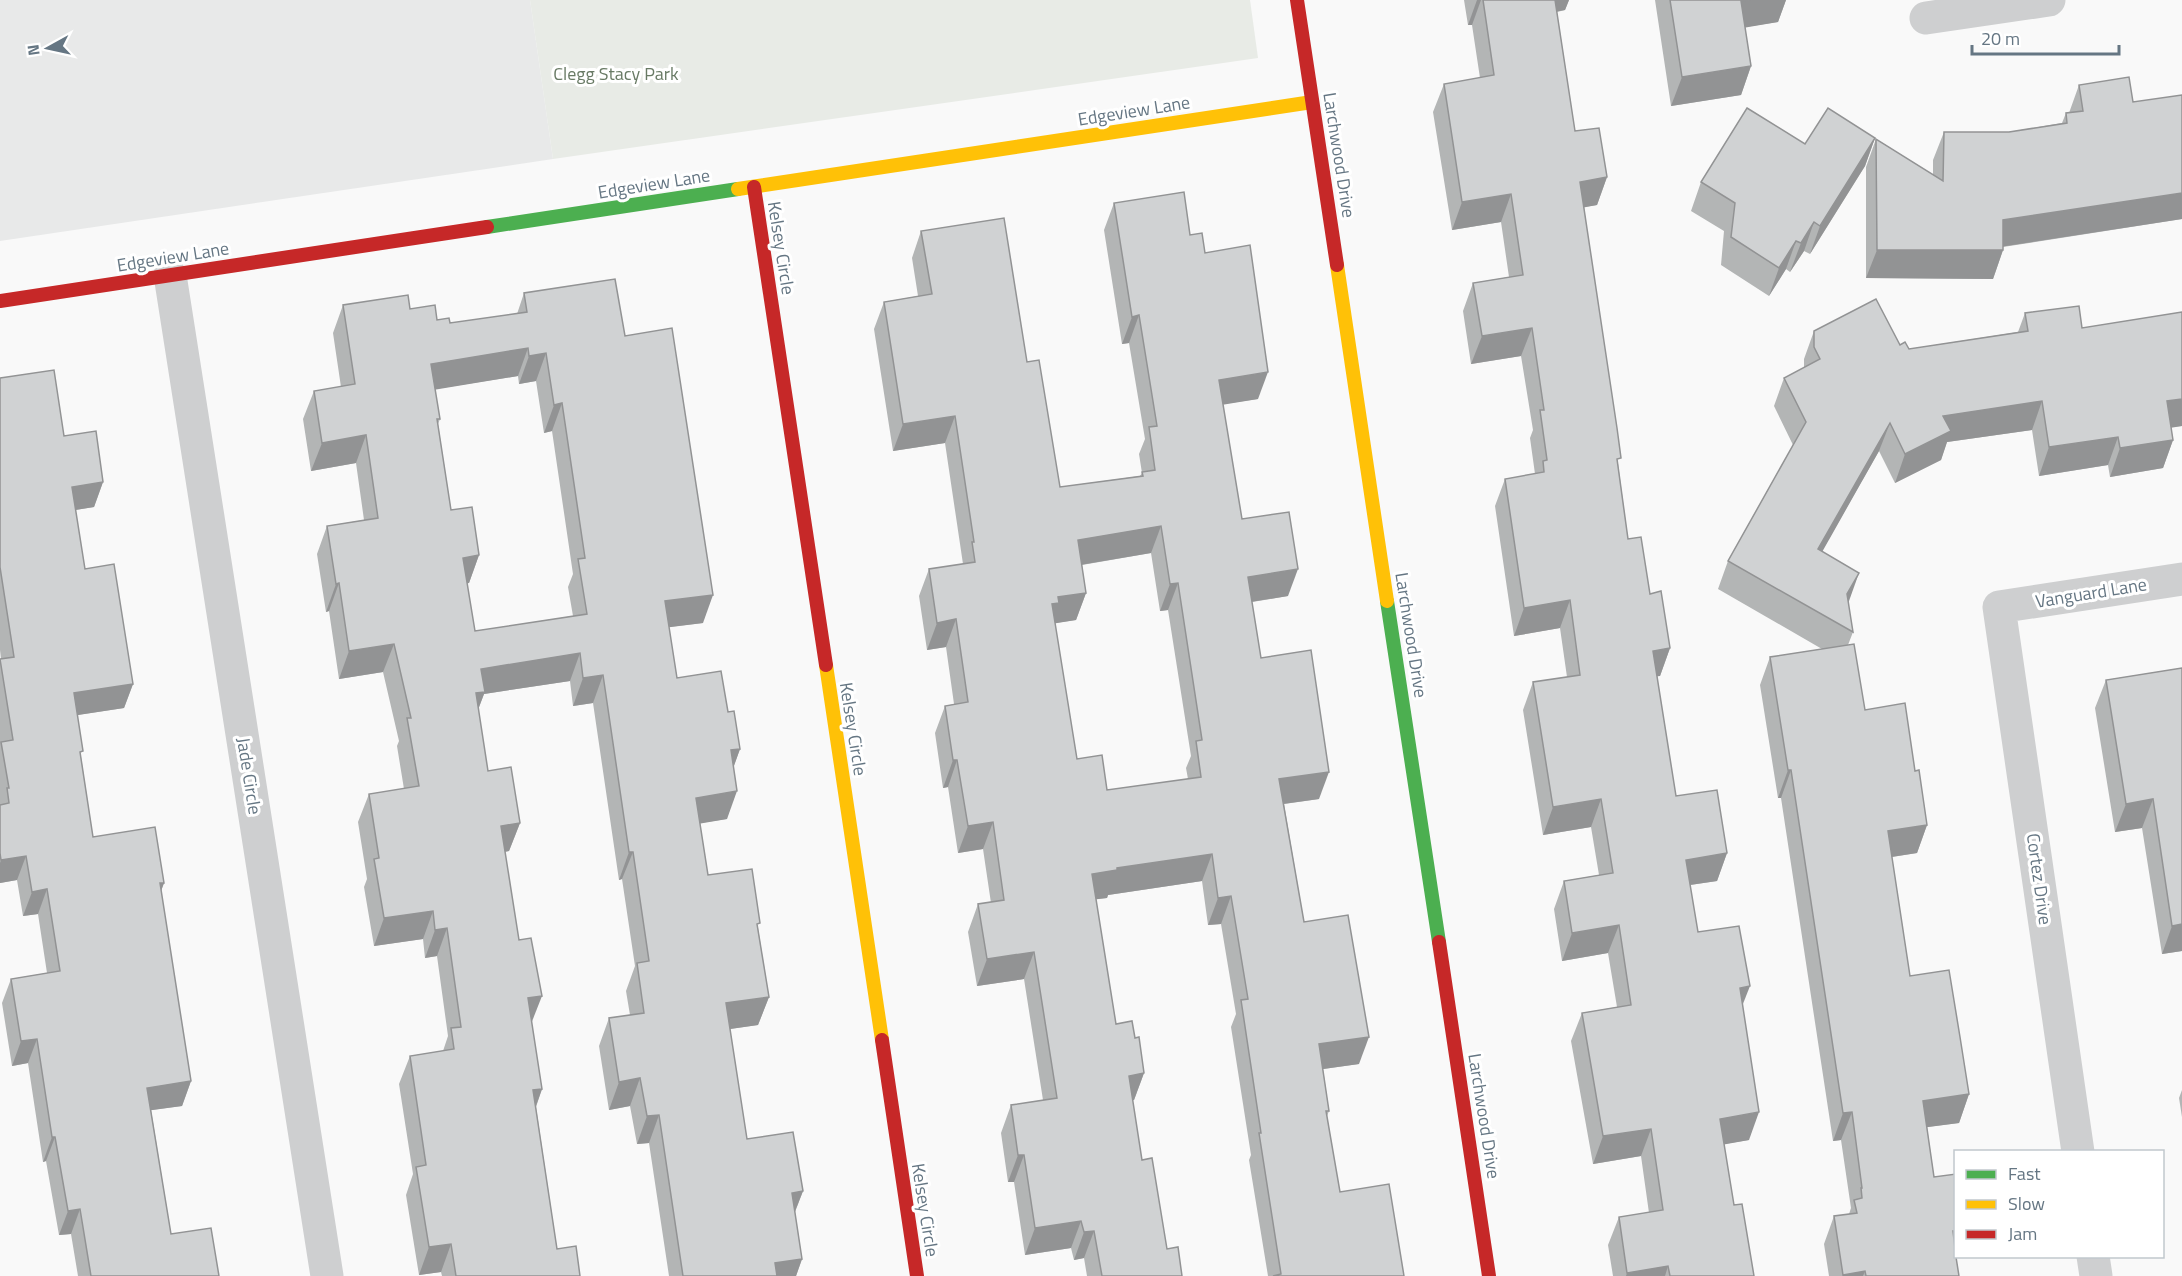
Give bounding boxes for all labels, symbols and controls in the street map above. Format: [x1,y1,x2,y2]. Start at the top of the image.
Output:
north arrow [18,18,78,78]
scale bar [1972,18,2119,56]
text: 20 m [1981,25,2020,52]
text: N [20,43,46,57]
park label: Clegg Stacy Park [553,60,679,87]
street label: Edgeview Lane [1076,88,1192,133]
street label: Larchwood Drive [1316,90,1363,220]
street label: Edgeview Lane [596,161,712,206]
street label: Kelsey Circle [761,199,802,296]
street label: Edgeview Lane [115,234,231,279]
street label: Larchwood Drive [1388,570,1435,700]
street label: Vanguard Lane [2033,570,2149,615]
street label: Kelsey Circle [833,680,874,777]
street label: Jade Circle [230,735,269,816]
street label: Cortez Drive [2020,831,2059,927]
street label: Larchwood Drive [1461,1051,1508,1181]
legend [1954,1150,2164,1258]
text: Fast [2008,1160,2041,1187]
street label: Kelsey Circle [905,1161,946,1258]
text: Slow [2008,1190,2045,1217]
text: Jam [2008,1220,2037,1247]

